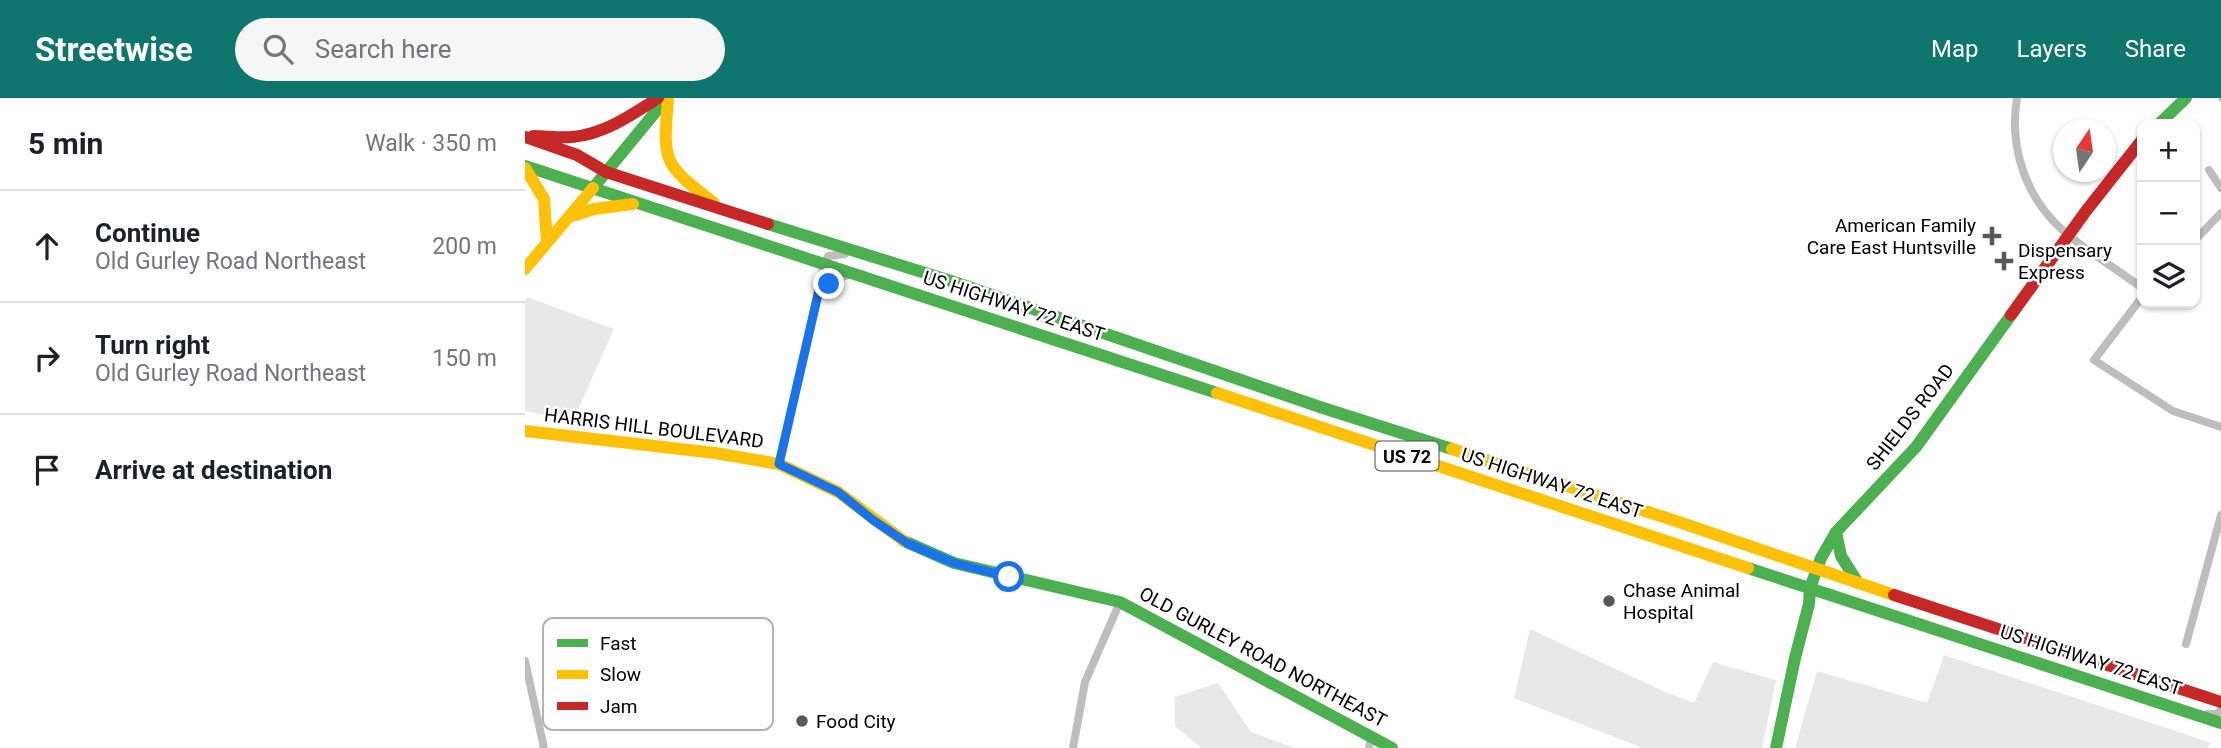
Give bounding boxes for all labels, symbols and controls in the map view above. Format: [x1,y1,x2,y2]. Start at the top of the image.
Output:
search box [235,18,725,81]
text: Streetwise [35,30,193,69]
icon: search [259,30,297,68]
text: Search here [315,34,452,64]
text: Map [1931,35,1979,63]
text: Layers [2017,35,2087,63]
text: Share [2125,35,2186,63]
north arrow [2053,119,2116,182]
map controls [2137,119,2200,308]
button: + [2137,119,2200,182]
text: 5 min [28,126,103,161]
text: Walk · 350 m [365,130,497,157]
button: − [2137,182,2200,245]
place label: American Family Care East Huntsville [1807,214,1976,259]
text: Continue [95,218,200,248]
marker: American Family Care East Huntsville [1982,226,2002,246]
icon: ahead [28,227,66,265]
text: 200 m [432,233,497,260]
place label: Dispensary Express [2018,239,2112,284]
button: layers [2137,245,2200,308]
text: Old Gurley Road Northeast [95,248,366,275]
marker: Dispensary Express [1996,253,2012,269]
street label: US HIGHWAY 72 EAST [920,266,1108,346]
route end [813,268,844,299]
text: Turn right [95,330,210,360]
icon: right [28,339,66,377]
text: 150 m [432,345,497,372]
street label: SHIELDS ROAD [1861,359,1959,475]
text: Old Gurley Road Northeast [95,360,366,387]
street label: HARRIS HILL BOULEVARD [543,403,765,453]
road number: US 72 [1375,442,1439,470]
street label: US HIGHWAY 72 EAST [1458,443,1646,523]
icon: arrive [28,451,66,489]
text: Arrive at destination [95,455,332,485]
route start [993,561,1024,592]
place label: Chase Animal Hospital [1623,579,1740,624]
street label: OLD GURLEY ROAD NORTHEAST [1135,582,1391,732]
marker: Chase Animal Hospital [1601,593,1617,609]
legend [543,618,773,730]
street label: US HIGHWAY 72 EAST [1997,620,2185,700]
text: Fast [600,632,637,655]
text: Slow [600,663,641,686]
text: Jam [600,695,637,718]
place label: Food City [816,710,896,733]
marker: Food City [794,713,810,729]

